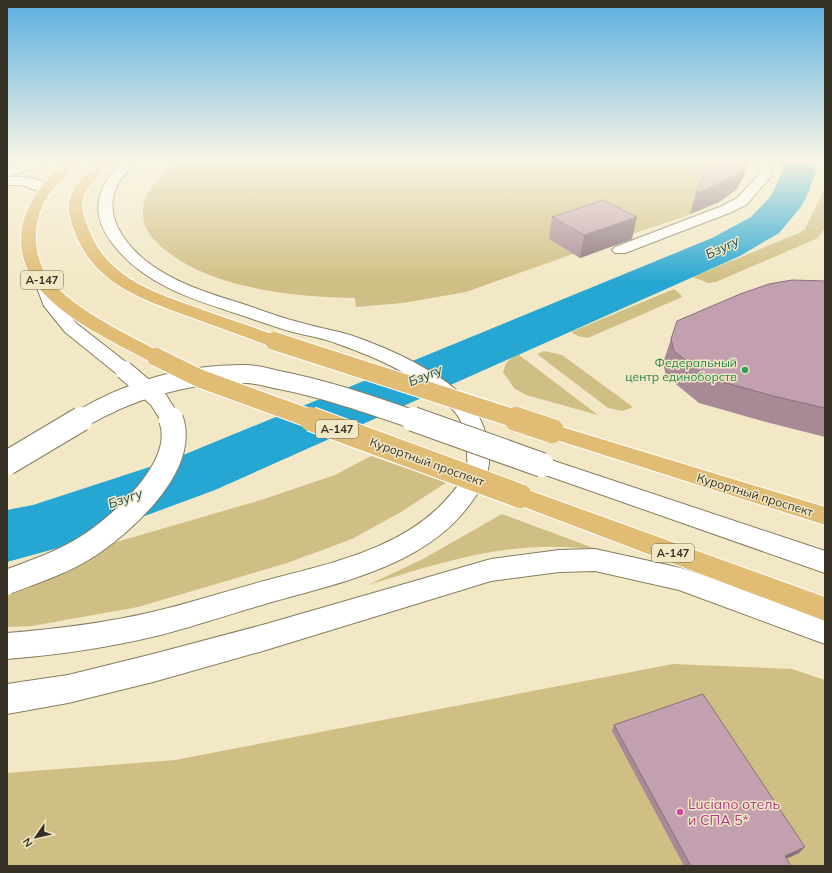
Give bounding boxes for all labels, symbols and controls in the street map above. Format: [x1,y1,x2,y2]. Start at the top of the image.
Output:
water label: Бзугу [703,232,742,262]
road number: А-147 [21,271,63,289]
place label: Федеральный центр единоборств [625,355,737,384]
water label: Бзугу [406,360,445,389]
marker: Федеральный центр единоборств [740,365,750,375]
road number: А-147 [316,420,358,438]
street label: Курортный проспект [368,434,487,489]
street label: Курортный проспект [695,470,816,519]
water label: Бзугу [106,484,145,511]
road number: А-147 [652,544,694,562]
place label: Luciano отель и СПА 5* [688,795,781,829]
marker: Luciano отель и СПА 5* [675,807,685,817]
north arrow [16,817,56,857]
text: N [20,835,36,850]

